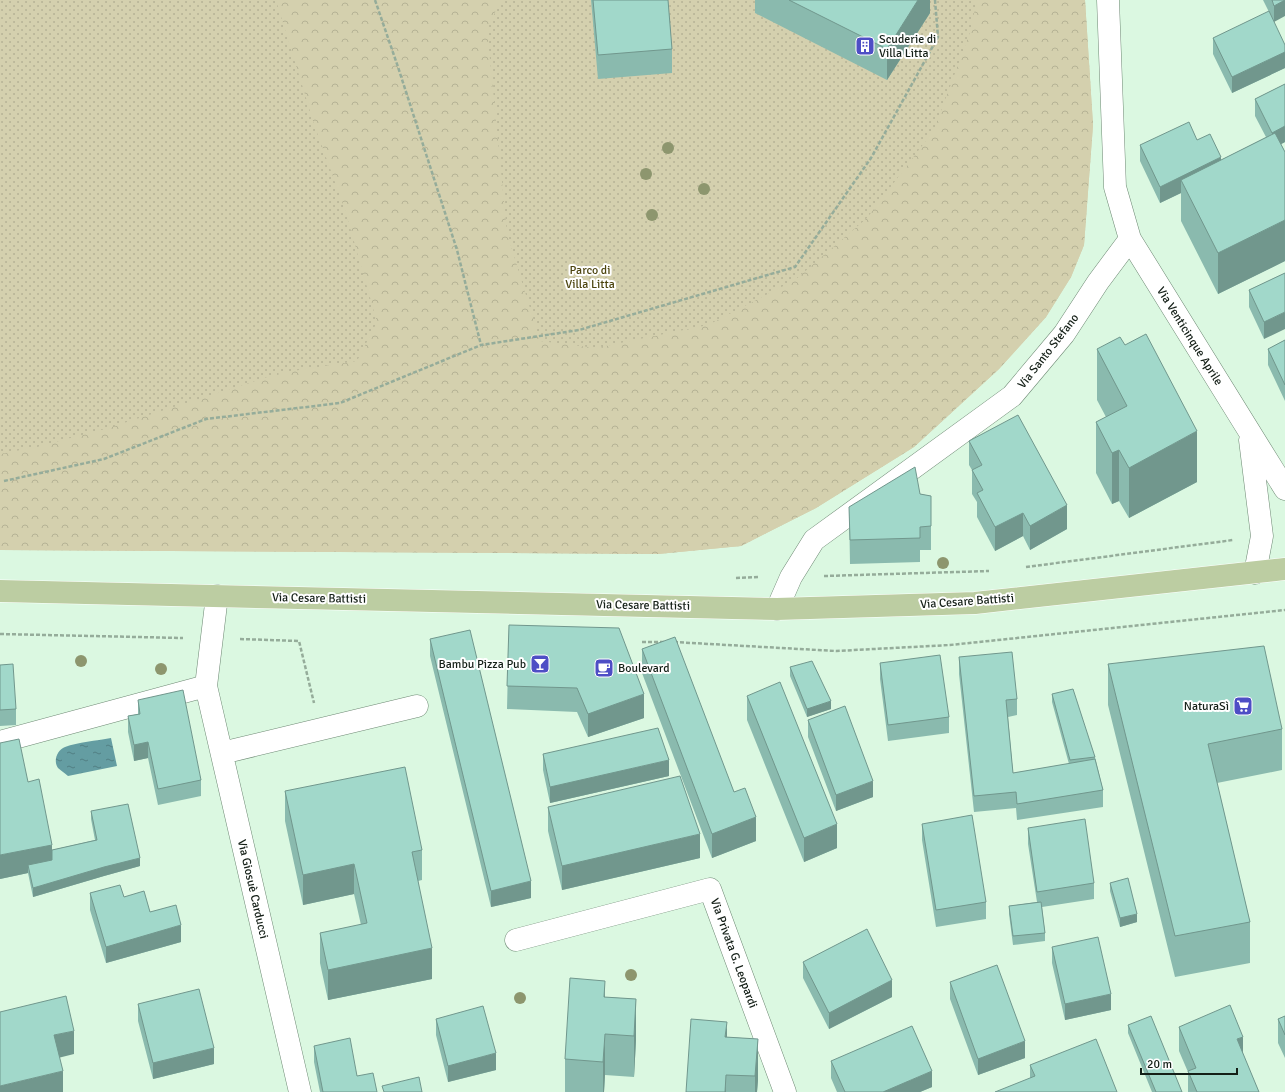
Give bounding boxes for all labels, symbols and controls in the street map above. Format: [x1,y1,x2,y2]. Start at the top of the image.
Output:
place label: Scuderie di Villa Litta [879,32,936,61]
building icon: Scuderie di Villa Litta [854,35,876,57]
park label: Parco di Villa Litta [565,263,615,292]
street label: Via Venticinque Aprile [1153,284,1226,388]
street label: Via Santo Stefano [1015,311,1082,392]
street label: Via Cesare Battisti [272,590,366,607]
street label: Via Cesare Battisti [920,591,1014,612]
street label: Via Cesare Battisti [596,597,690,614]
bar icon: Bambu Pizza Pub [529,653,551,675]
place label: Bambu Pizza Pub [439,657,526,672]
cafe icon: Boulevard [593,657,615,679]
place label: Boulevard [618,661,670,676]
supermarket icon: NaturaSì [1232,695,1254,717]
place label: NaturaSì [1184,699,1229,714]
street label: Via Giosuè Carducci [234,838,271,940]
street label: Via Privata G. Leopardi [707,896,760,1010]
scale bar [1141,1050,1237,1076]
text: 20 m [1147,1057,1172,1072]

